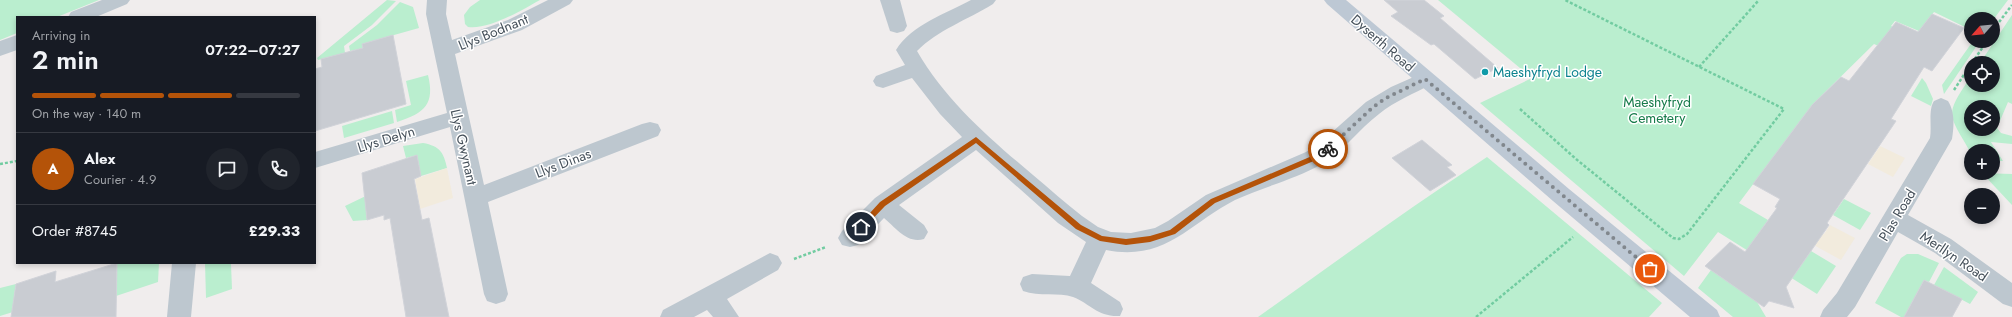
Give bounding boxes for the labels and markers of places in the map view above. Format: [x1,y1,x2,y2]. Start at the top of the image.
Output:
place label: Maeshyfryd Lodge [1493,62,1602,82]
marker: Maeshyfryd Lodge [1480,67,1490,77]
pin [844,210,878,244]
pin [1633,252,1667,286]

